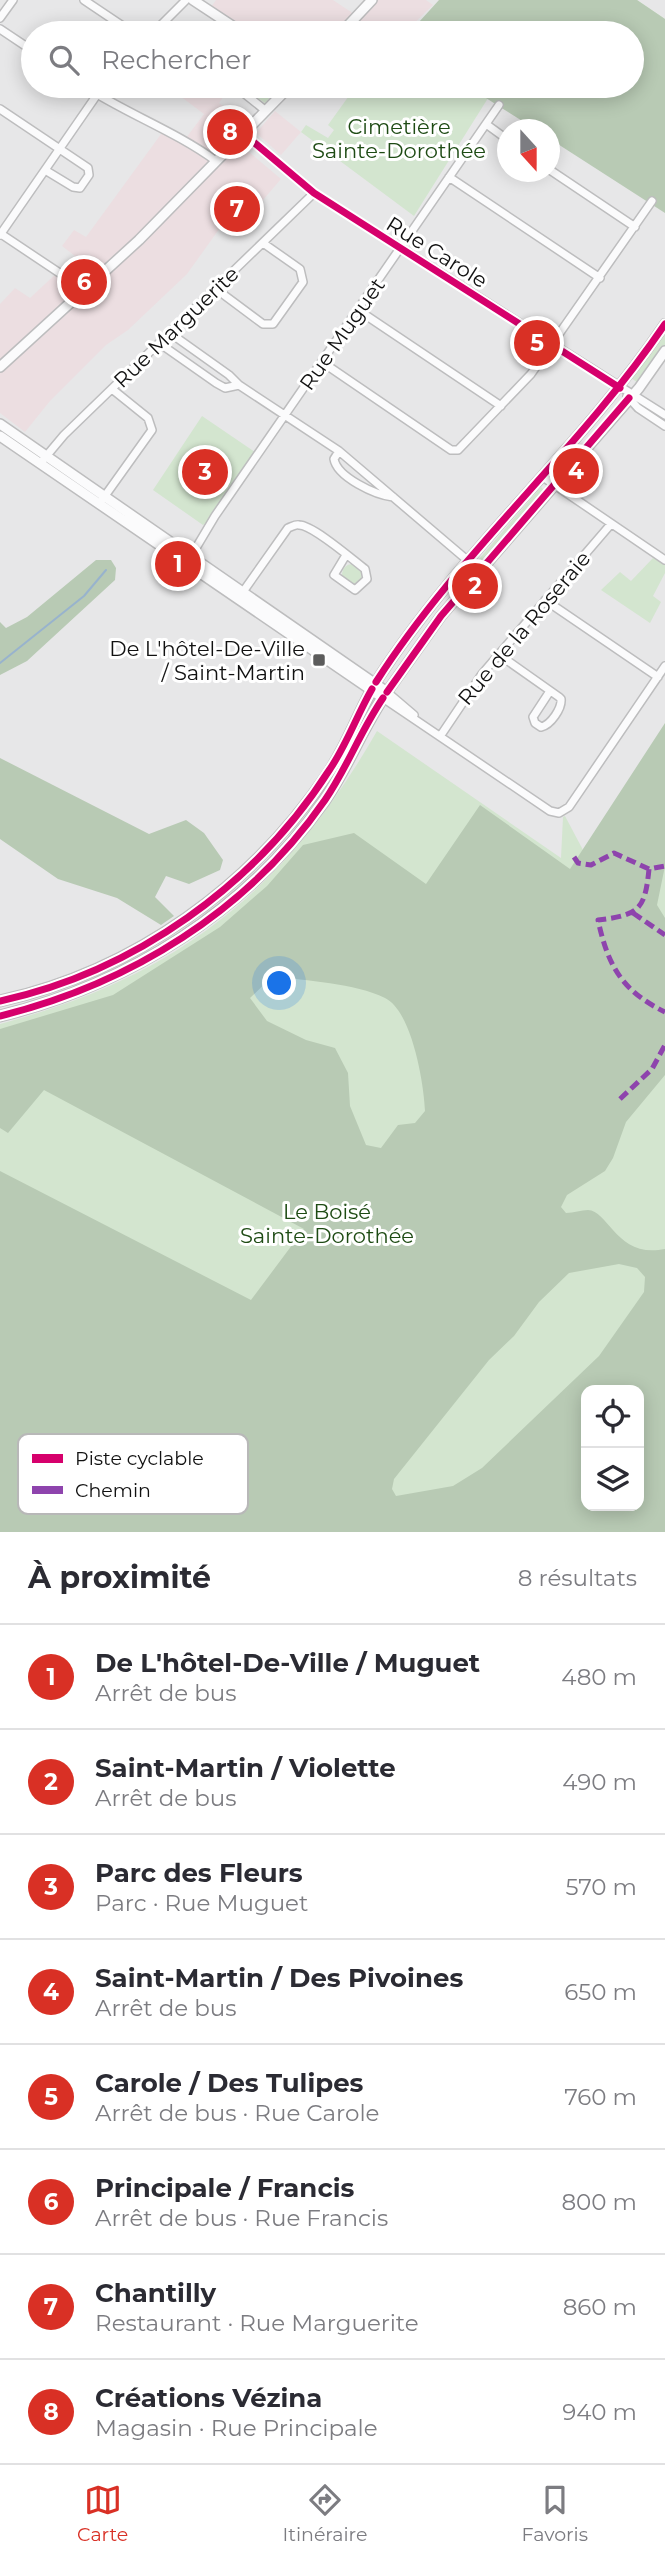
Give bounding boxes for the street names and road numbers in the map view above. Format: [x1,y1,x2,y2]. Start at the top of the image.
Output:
street label: Rue Carole [382,211,492,293]
street label: Rue Marguerite [108,261,244,393]
street label: Rue Muguet [294,273,390,395]
street label: Rue de la Roseraie [452,546,596,710]

